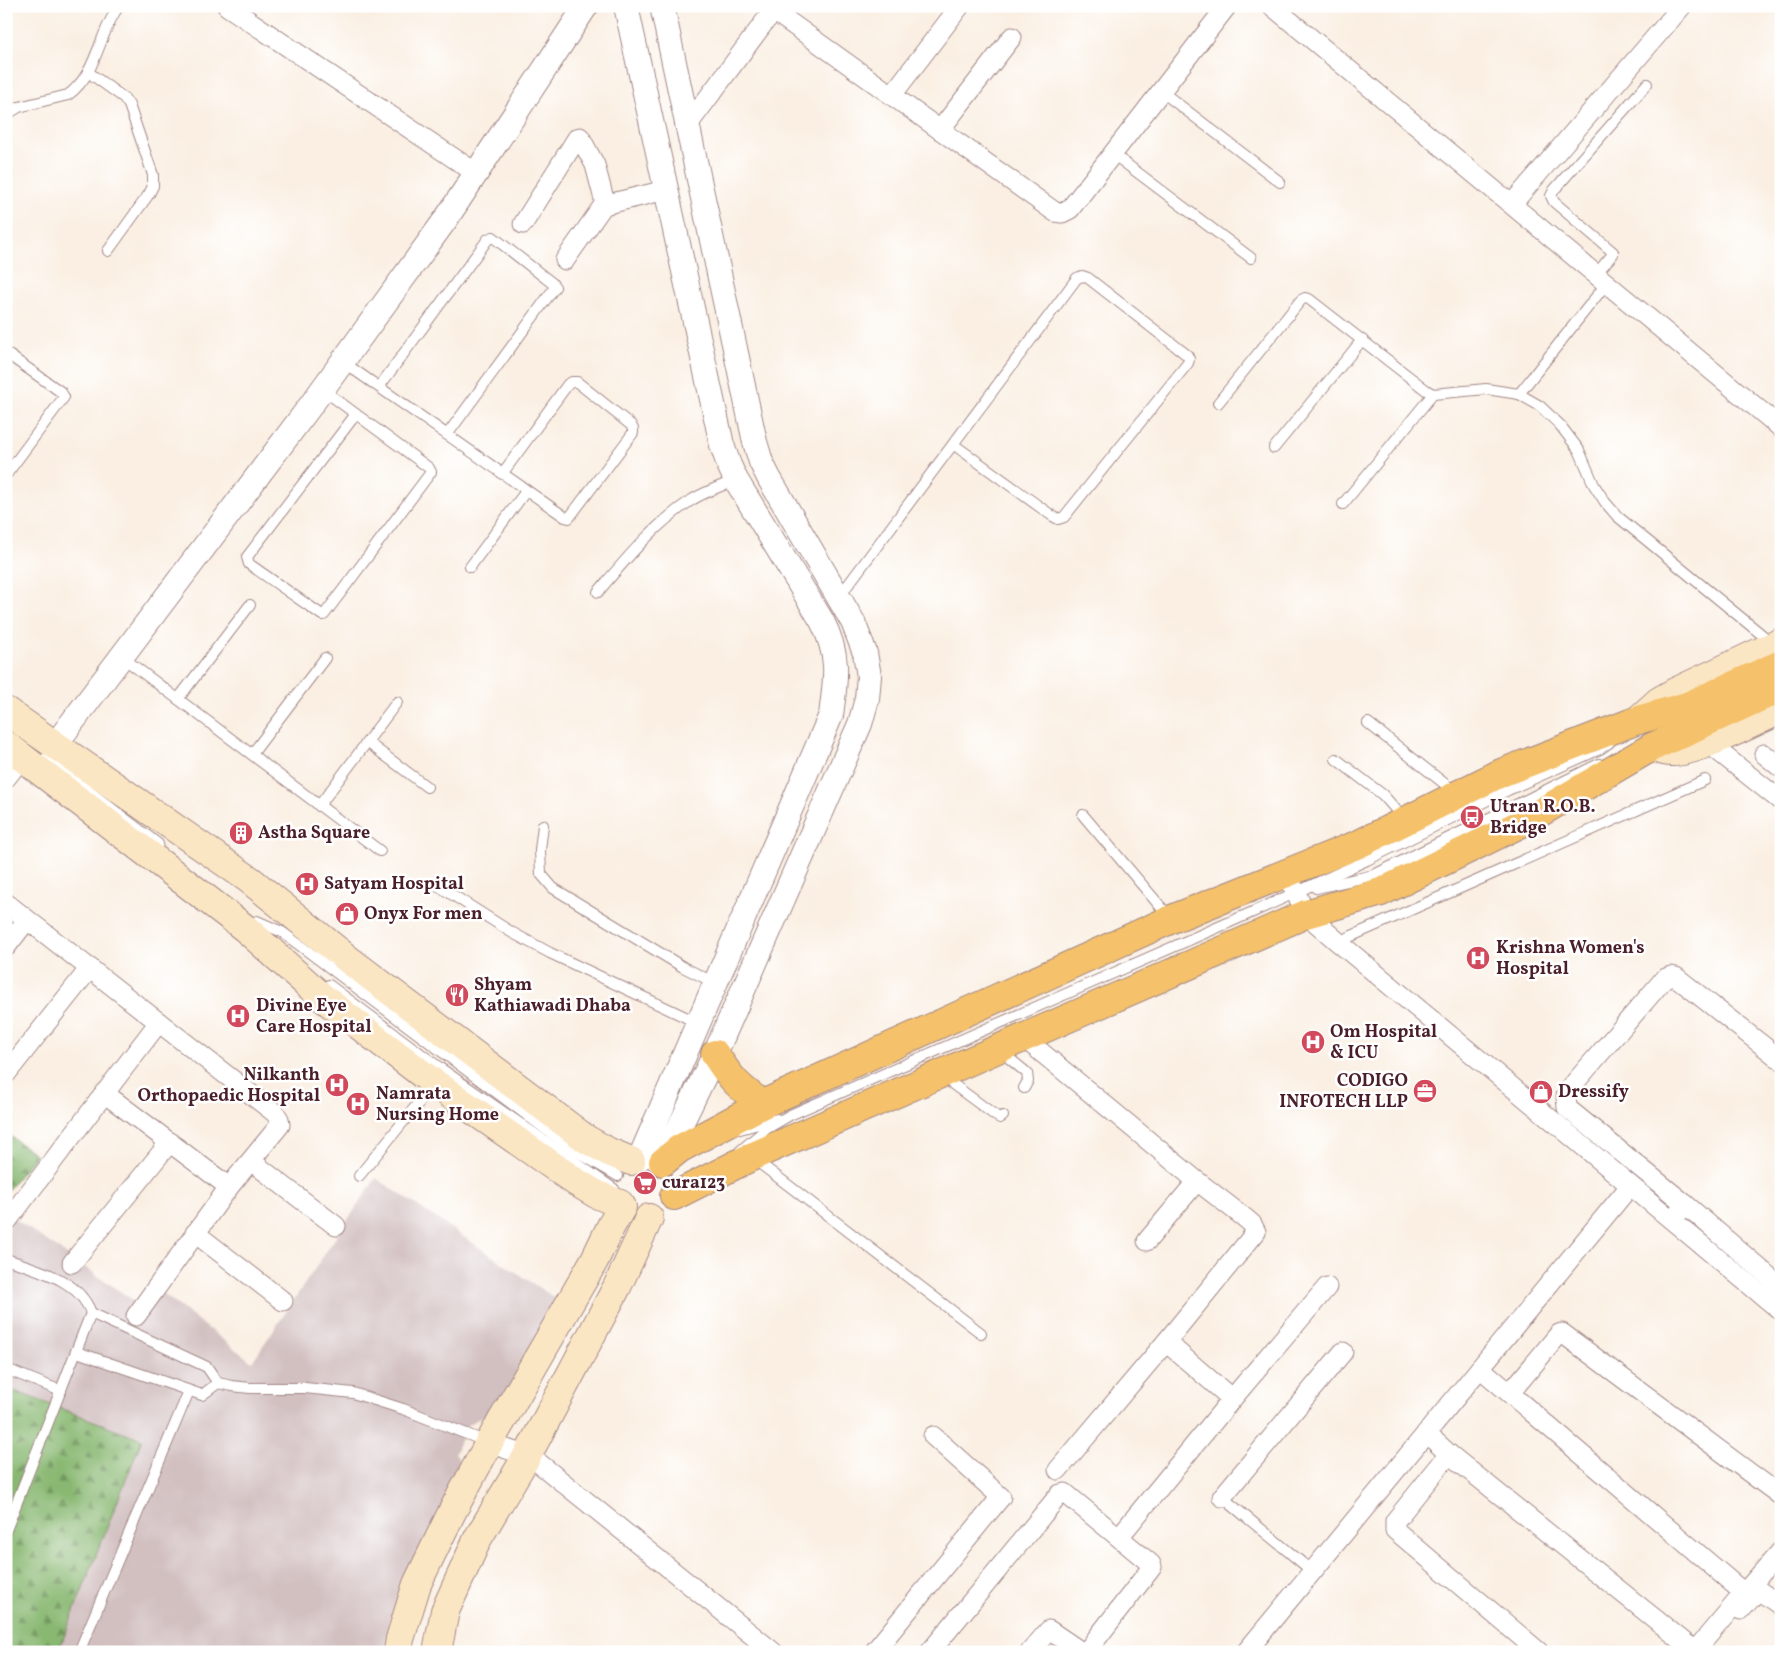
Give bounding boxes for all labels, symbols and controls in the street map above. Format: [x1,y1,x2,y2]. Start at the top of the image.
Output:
place label: Utran R.O.B. Bridge [1490,795,1596,841]
bus stop icon: Utran R.O.B. Bridge [1459,804,1485,830]
building icon: Astha Square [228,820,254,846]
place label: Astha Square [258,821,370,846]
hospital icon: Satyam Hospital [294,871,320,897]
place label: Satyam Hospital [324,872,464,897]
shop icon: Onyx For men [334,901,360,927]
place label: Onyx For men [364,902,483,927]
place label: Krishna Women's Hospital [1496,936,1644,982]
hospital icon: Krishna Women's Hospital [1465,945,1491,971]
place label: Shyam Kathiawadi Dhaba [474,973,631,1019]
restaurant icon: Shyam Kathiawadi Dhaba [444,982,470,1008]
place label: Divine Eye Care Hospital [256,994,372,1040]
hospital icon: Divine Eye Care Hospital [225,1003,251,1029]
place label: Om Hospital & ICU [1330,1020,1437,1066]
hospital icon: Om Hospital & ICU [1300,1029,1326,1055]
place label: Nilkanth Orthopaedic Hospital [137,1063,320,1109]
place label: CODIGO INFOTECH LLP [1279,1069,1408,1115]
hospital icon: Nilkanth Orthopaedic Hospital [324,1072,350,1098]
office icon: CODIGO INFOTECH LLP [1412,1078,1438,1104]
shop icon: Dressify [1528,1079,1554,1105]
place label: Dressify [1558,1080,1629,1105]
place label: Namrata Nursing Home [376,1082,499,1128]
hospital icon: Namrata Nursing Home [345,1091,371,1117]
supermarket icon: cura123 [632,1170,658,1196]
place label: cura123 [662,1171,725,1196]

